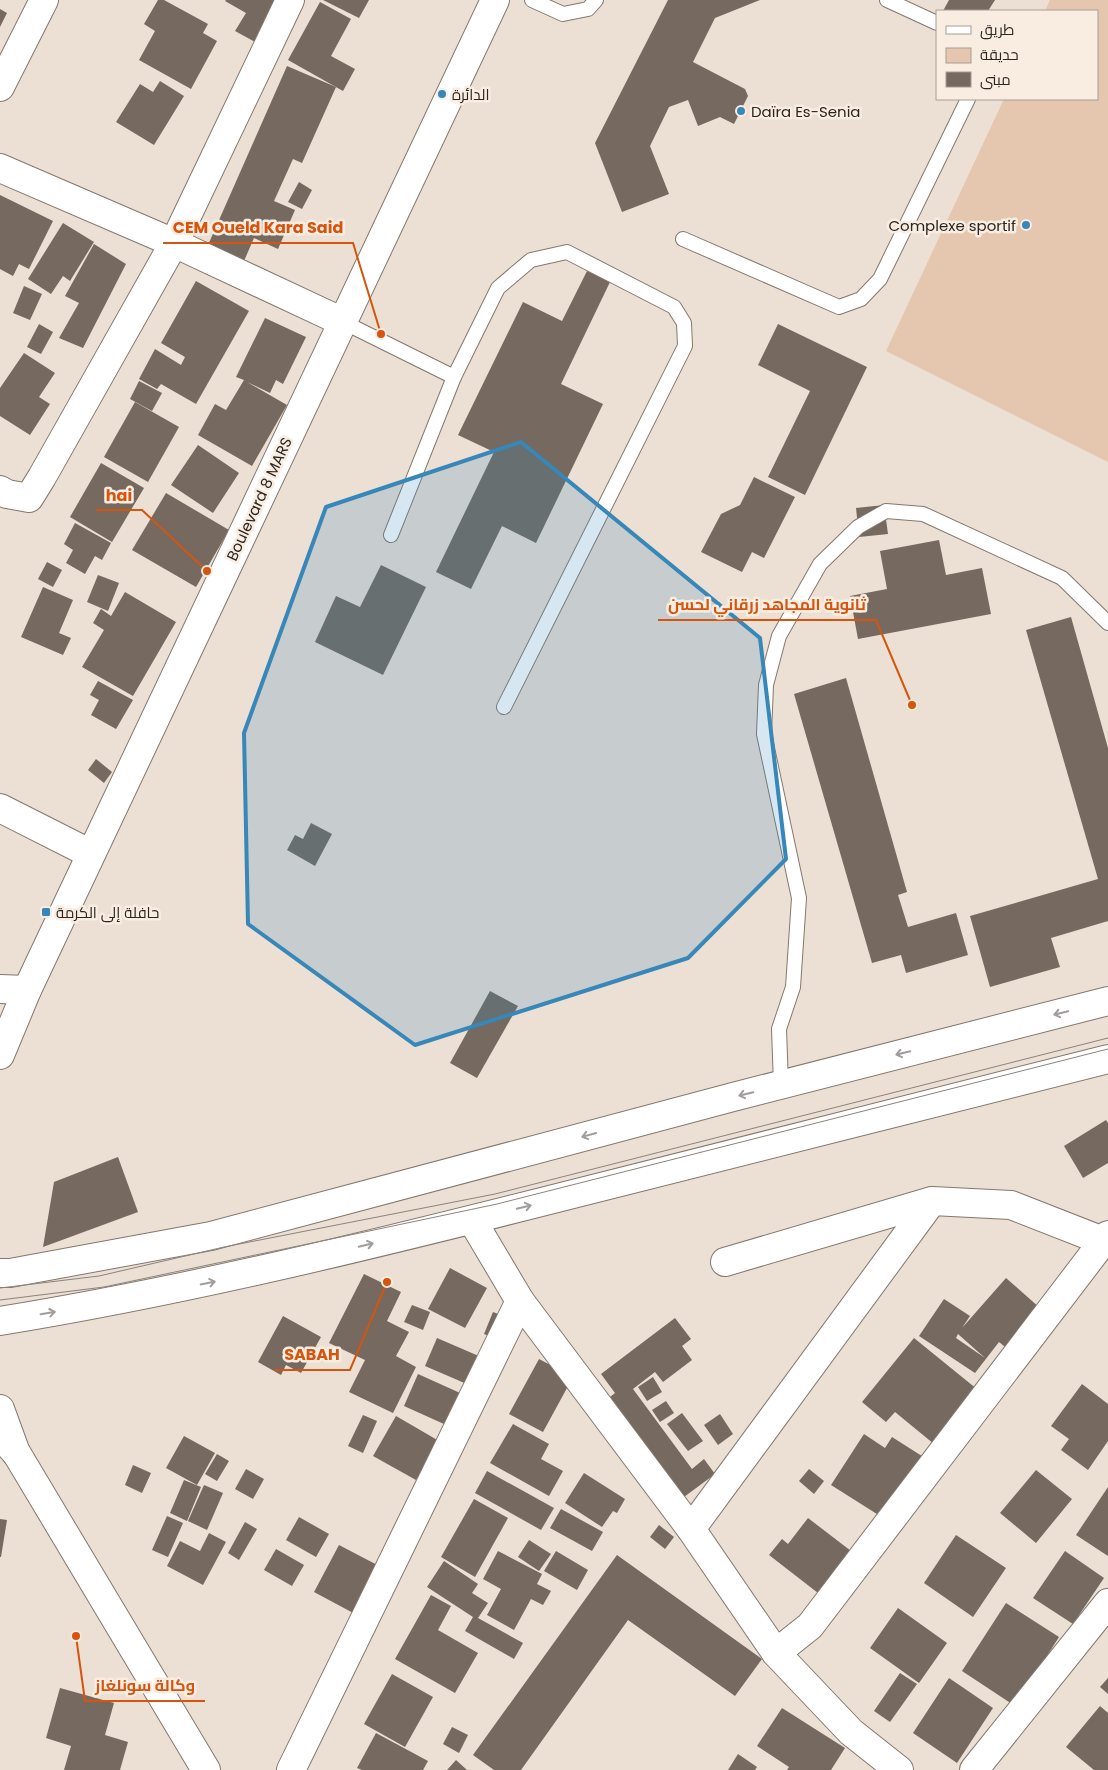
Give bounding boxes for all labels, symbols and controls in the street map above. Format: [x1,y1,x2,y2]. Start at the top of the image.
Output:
legend [936,10,1098,100]
text: طريق [980,19,1014,40]
text: حديقة [980,44,1019,65]
text: مبنى [980,69,1011,90]
place label: الدائرة [452,84,490,105]
marker: الدائرة [436,88,448,100]
place label: Daïra Es-Senia [751,101,861,122]
marker: Daïra Es-Senia [735,105,747,117]
callout: CEM Oueld Kara Said [163,212,353,243]
place label: Complexe sportif [888,215,1016,236]
text: CEM Oueld Kara Said [173,216,343,239]
marker: Complexe sportif [1020,219,1032,231]
street label: Boulevard 8 MARS [221,434,297,564]
callout: hai [96,479,142,510]
text: hai [106,484,132,507]
callout: ثانوية المجاهد زرقاني لحسن [658,589,876,620]
text: ثانوية المجاهد زرقاني لحسن [668,593,867,617]
place label: حافلة إلى الكرمة [56,902,159,923]
marker: حافلة إلى الكرمة [40,906,52,918]
one-way arrow [1053,1009,1069,1018]
one-way arrow [896,1049,912,1058]
one-way arrow [738,1089,754,1099]
one-way arrow [581,1131,597,1141]
one-way arrow [515,1201,531,1211]
one-way arrow [357,1240,373,1249]
one-way arrow [199,1277,215,1287]
one-way arrow [40,1308,56,1318]
callout: SABAH [274,1339,350,1370]
text: SABAH [284,1343,340,1366]
callout: وكالة سونلغاز [85,1670,205,1701]
text: وكالة سونلغاز [94,1674,195,1697]

